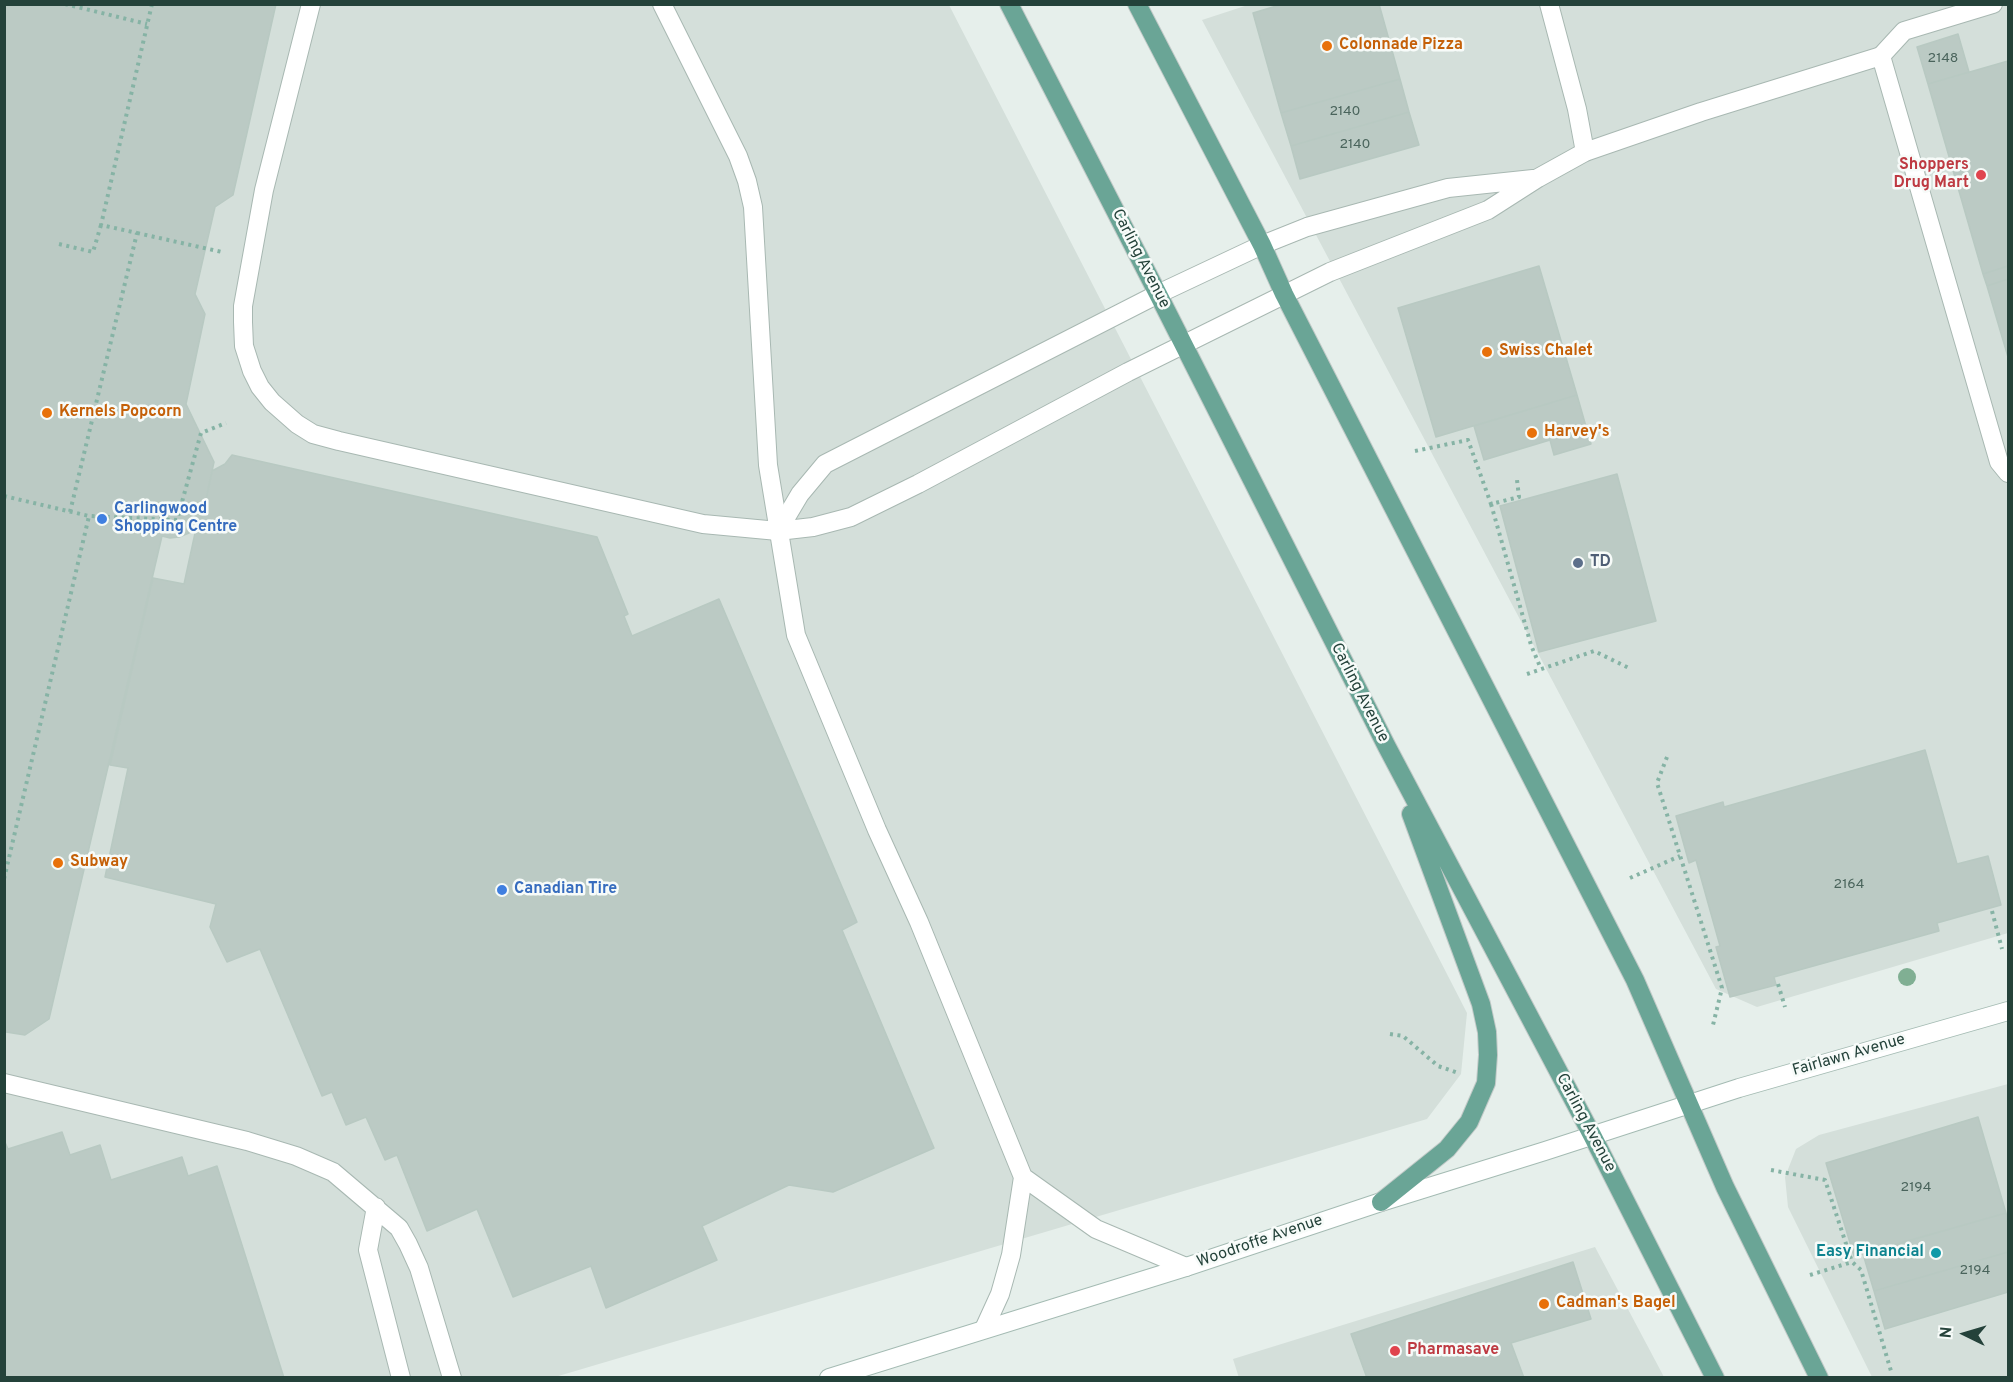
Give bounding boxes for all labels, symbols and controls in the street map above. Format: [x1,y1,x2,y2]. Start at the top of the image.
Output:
place label: Colonnade Pizza [1339,36,1463,56]
marker: Colonnade Pizza [1320,39,1334,53]
house number: 2148 [1928,51,1958,67]
house number: 2140 [1329,104,1361,120]
house number: 2140 [1339,137,1371,153]
place label: Shoppers Drug Mart [1893,156,1969,194]
marker: Shoppers Drug Mart [1974,168,1988,182]
street label: Carling Avenue [1107,206,1173,312]
place label: Swiss Chalet [1499,342,1593,362]
marker: Swiss Chalet [1480,345,1494,359]
place label: Kernels Popcorn [59,403,182,423]
marker: Kernels Popcorn [40,406,54,420]
place label: Harvey's [1544,423,1610,443]
marker: Harvey's [1525,426,1539,440]
place label: Carlingwood Shopping Centre [114,500,237,538]
marker: Carlingwood Shopping Centre [95,512,109,526]
place label: TD [1590,553,1611,573]
marker: TD [1571,556,1585,570]
street label: Carling Avenue [1326,640,1392,746]
place label: Subway [70,853,128,873]
marker: Subway [51,856,65,870]
house number: 2164 [1834,877,1864,893]
place label: Canadian Tire [514,880,617,900]
marker: Canadian Tire [495,883,509,897]
street label: Fairlawn Avenue [1790,1031,1908,1081]
street label: Carling Avenue [1551,1070,1619,1176]
house number: 2194 [1901,1180,1931,1196]
street label: Woodroffe Avenue [1195,1211,1325,1273]
place label: Easy Financial [1816,1243,1924,1263]
marker: Easy Financial [1929,1246,1943,1260]
house number: 2194 [1960,1263,1990,1279]
place label: Cadman's Bagel [1556,1294,1676,1314]
marker: Cadman's Bagel [1537,1297,1551,1311]
north arrow [1935,1304,1995,1364]
text: N [1937,1326,1958,1339]
place label: Pharmasave [1407,1341,1499,1361]
marker: Pharmasave [1388,1344,1402,1358]

